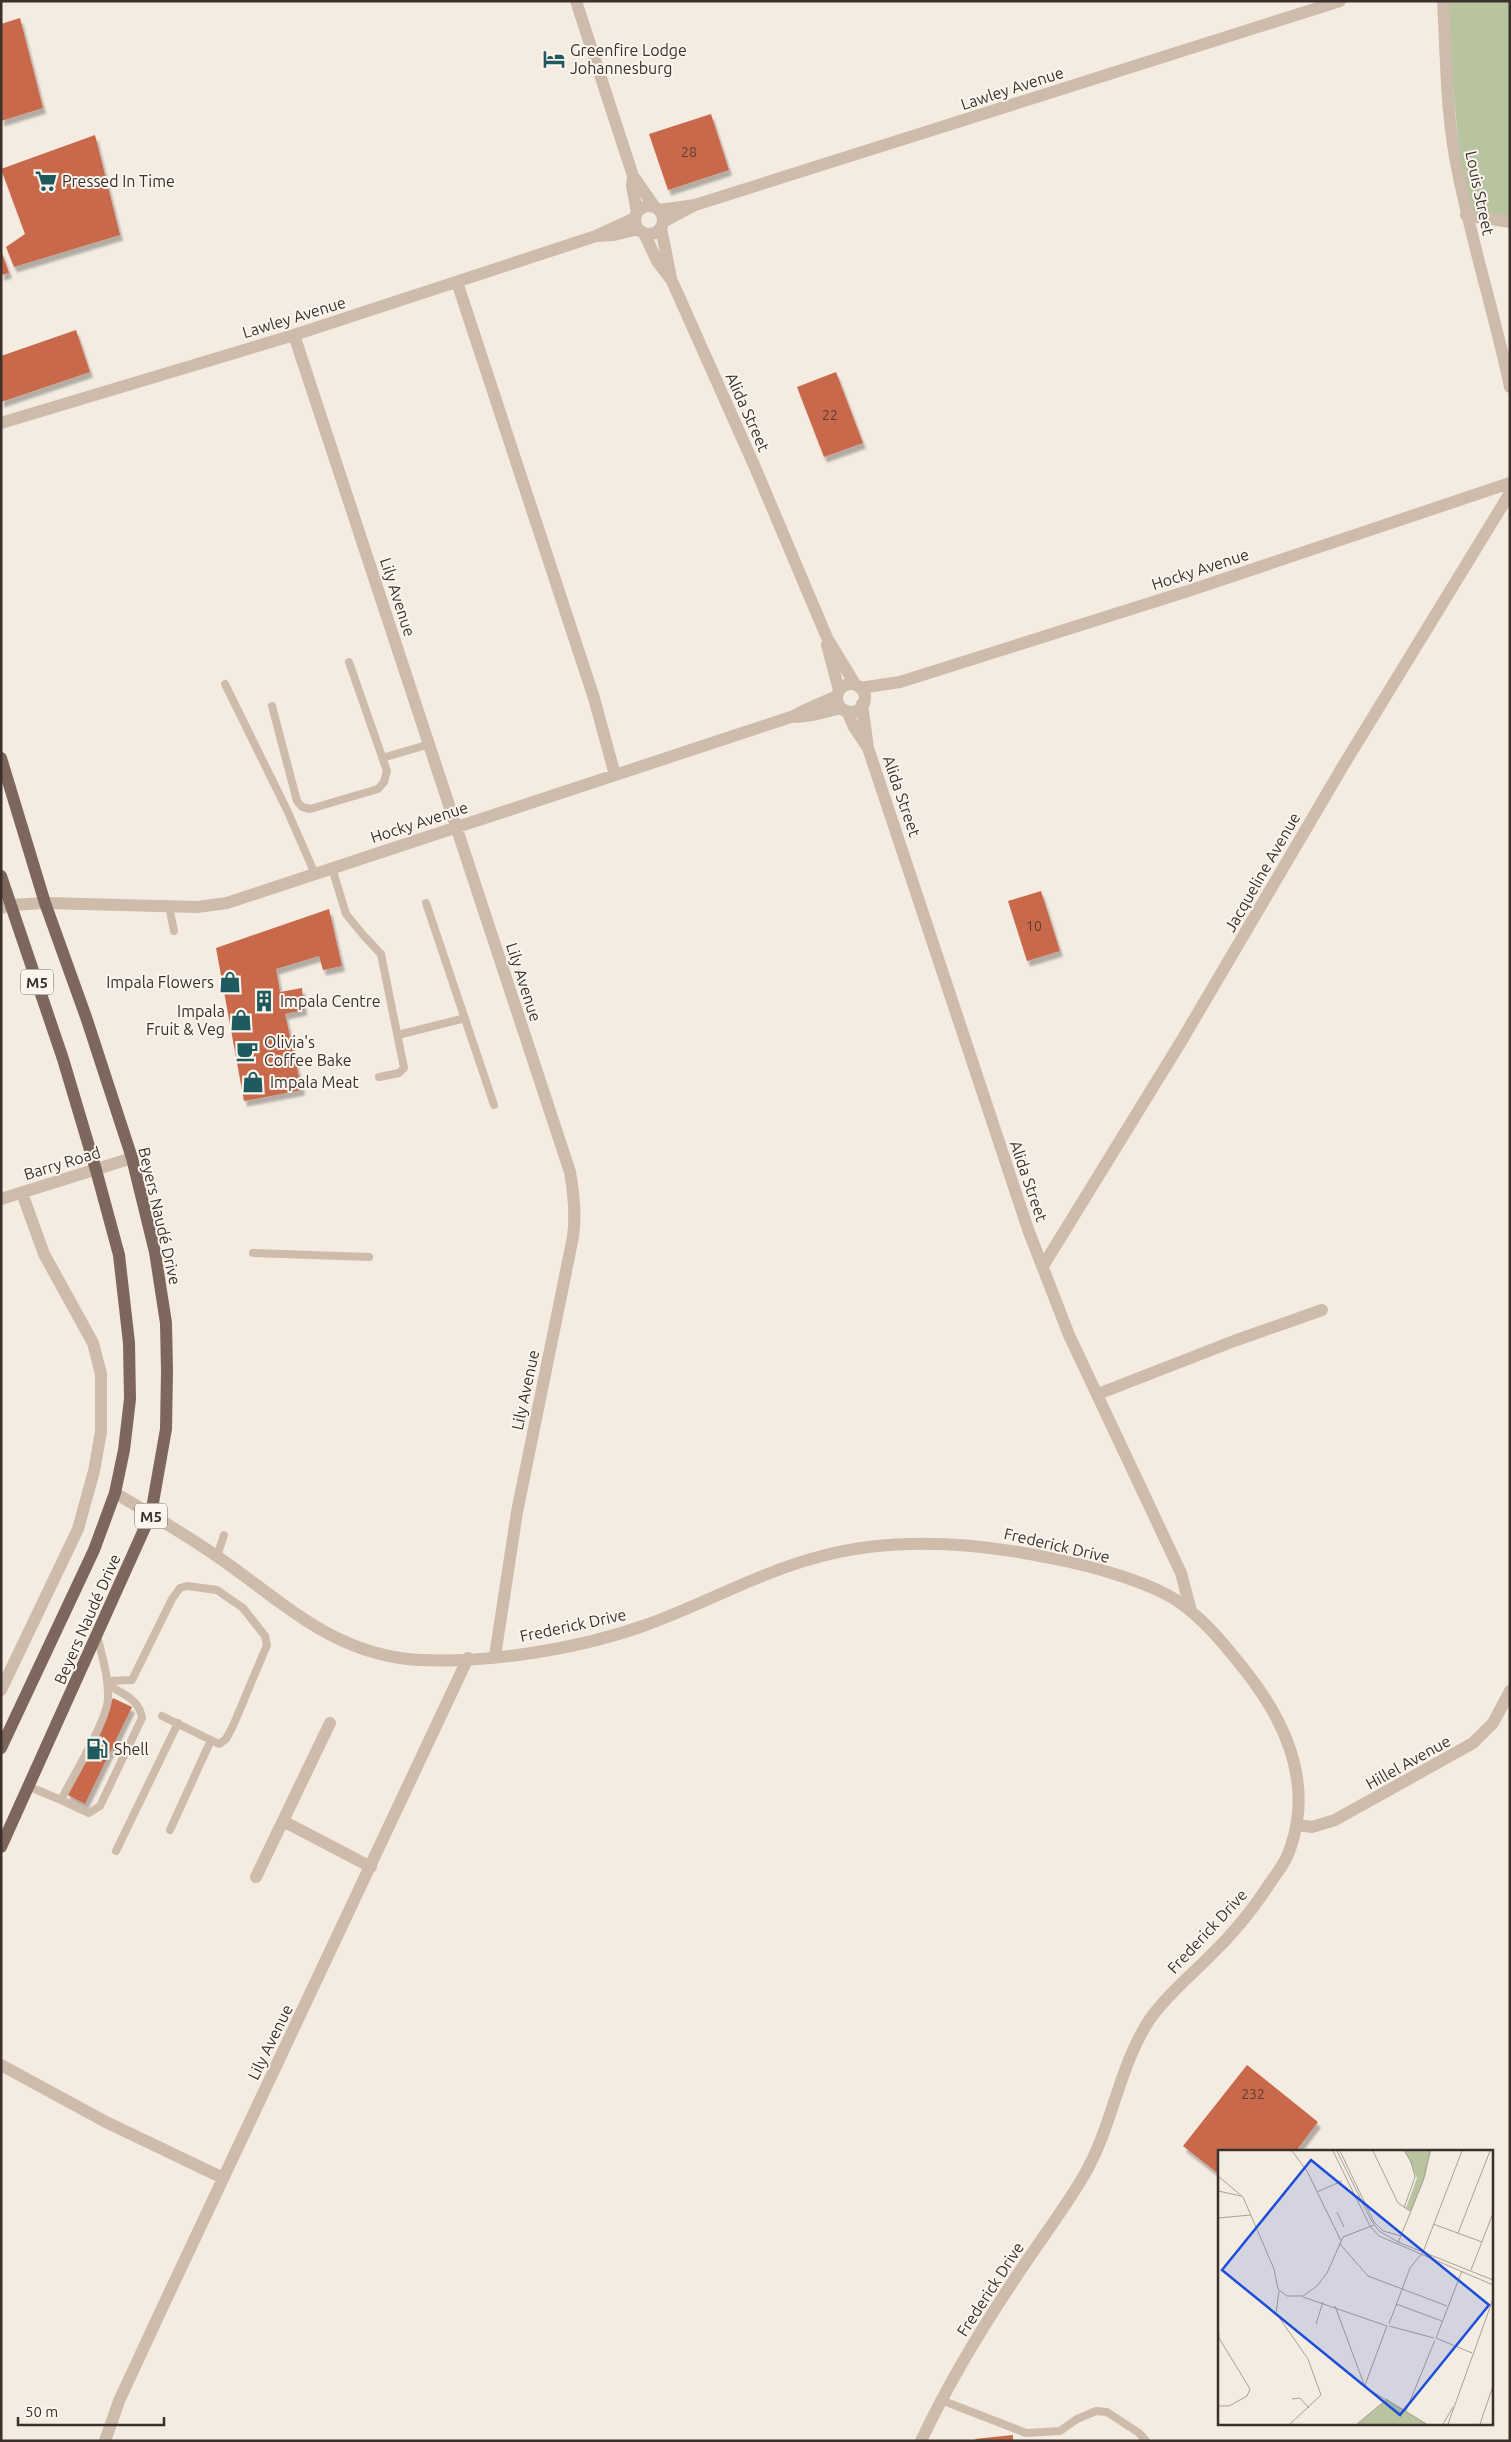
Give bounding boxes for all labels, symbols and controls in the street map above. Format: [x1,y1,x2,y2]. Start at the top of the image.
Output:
place label: Greenfire Lodge Johannesburg [570,41,687,77]
hotel icon: Greenfire Lodge Johannesburg [541,46,567,72]
street label: Lawley Avenue [958,63,1066,113]
house number: 28 [681,144,697,160]
street label: Louis Street [1462,149,1498,238]
supermarket icon: Pressed In Time [33,168,59,194]
place label: Pressed In Time [62,172,175,190]
street label: Lawley Avenue [240,293,348,341]
street label: Alida Street [723,370,774,455]
house number: 22 [822,407,838,423]
street label: Hocky Avenue [1149,545,1251,593]
street label: Lily Avenue [377,555,419,639]
street label: Alida Street [880,753,924,840]
street label: Hocky Avenue [368,798,470,846]
street label: Jacqueline Avenue [1221,809,1303,935]
house number: 10 [1026,918,1042,934]
street label: Lily Avenue [503,940,545,1024]
shop icon: Impala Flowers [217,969,243,995]
road number: M5 [21,970,53,994]
place label: Impala Flowers [106,973,214,991]
building icon: Impala Centre [251,988,277,1014]
place label: Impala Centre [280,992,381,1010]
place label: Impala Fruit & Veg [146,1002,225,1038]
shop icon: Impala Fruit & Veg [228,1007,254,1033]
place label: Olivia's Coffee Bake [264,1033,352,1069]
cafe icon: Olivia's Coffee Bake [234,1038,260,1064]
shop icon: Impala Meat [240,1069,266,1095]
place label: Impala Meat [270,1073,360,1091]
street label: Alida Street [1007,1138,1051,1225]
street label: Barry Road [22,1143,102,1183]
street label: Beyers Naudé Drive [135,1145,185,1287]
street label: Lily Avenue [508,1348,542,1432]
road number: M5 [135,1504,167,1528]
street label: Frederick Drive [1002,1524,1112,1566]
street label: Beyers Naudé Drive [50,1551,124,1687]
street label: Frederick Drive [518,1605,628,1645]
street label: Hillel Avenue [1363,1731,1453,1793]
fuel station icon: Shell [84,1736,110,1762]
place label: Shell [114,1740,149,1758]
street label: Frederick Drive [1164,1885,1250,1977]
street label: Lily Avenue [244,2001,296,2083]
house number: 232 [1241,2086,1265,2102]
inset map [1218,2150,1494,2424]
street label: Frederick Drive [953,2239,1027,2339]
scale bar [18,2394,164,2426]
text: 50 m [25,2403,58,2420]

